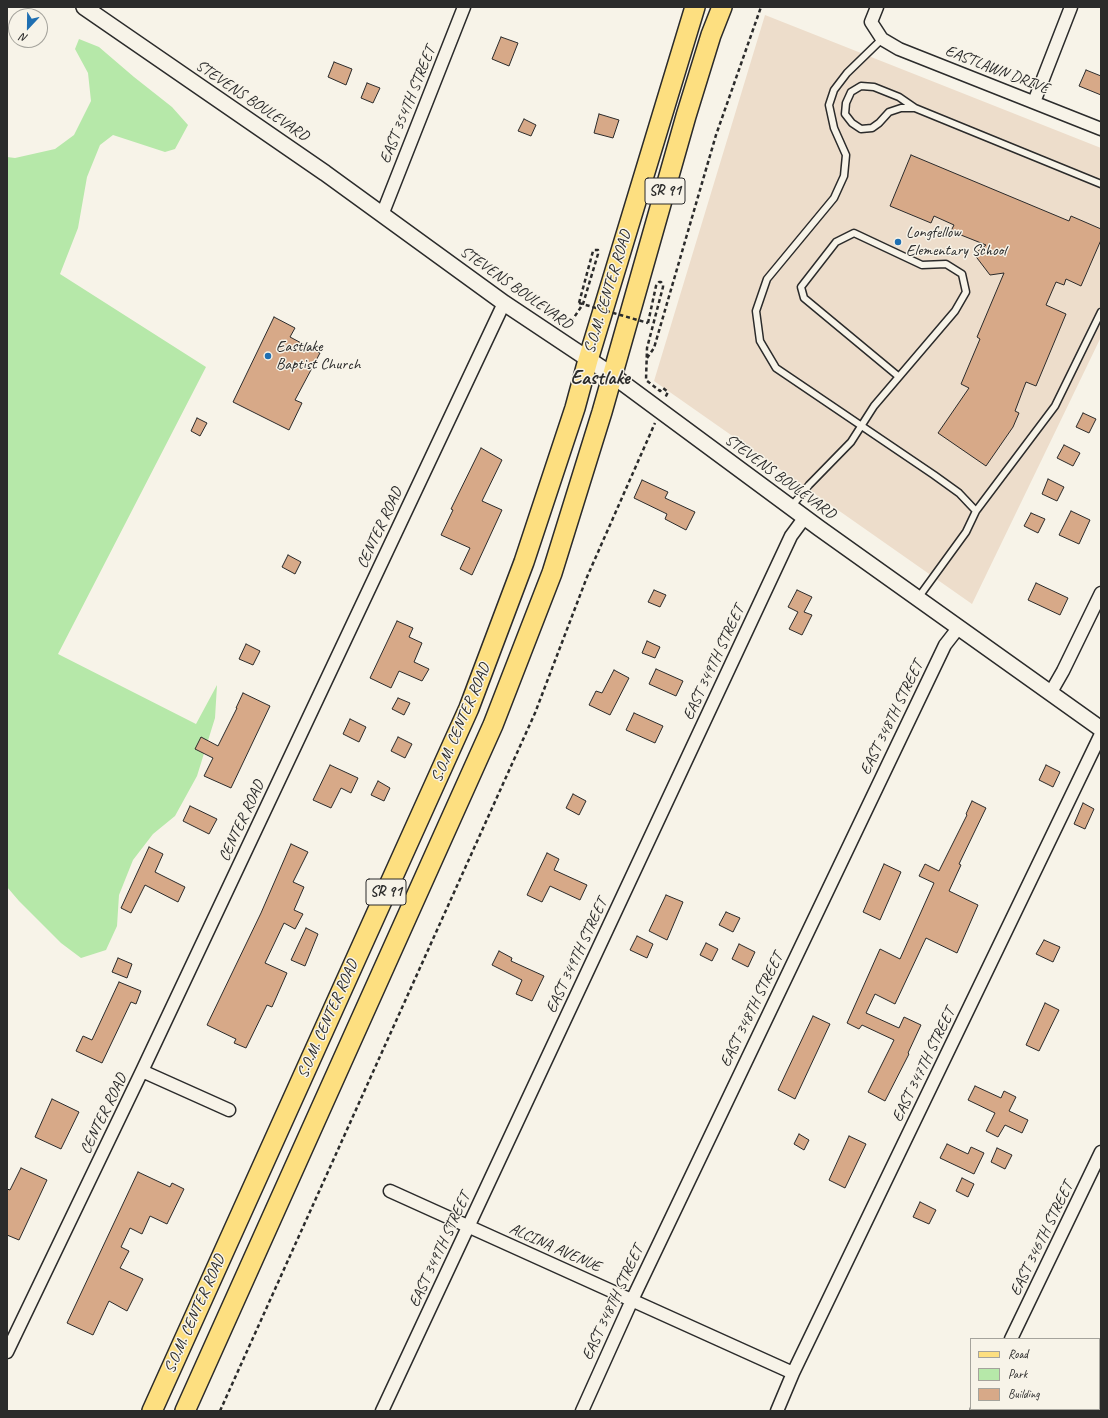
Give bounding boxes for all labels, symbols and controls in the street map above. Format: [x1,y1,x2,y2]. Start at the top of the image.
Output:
north arrow [8,8,48,48]
text: N [18,30,30,46]
street label: EASTLAWN DRIVE [942,41,1052,99]
street label: EAST 354TH STREET [376,44,440,166]
street label: STEVENS BOULEVARD [192,56,312,146]
road number: SR 91 [645,178,685,204]
place label: Longfellow Elementary School [906,223,1006,261]
street label: S.O.M. CENTER ROAD [580,228,636,356]
marker: Longfellow Elementary School [893,237,903,247]
street label: STEVENS BOULEVARD [456,242,576,334]
place label: Eastlake Baptist Church [276,337,360,375]
marker: Eastlake Baptist Church [263,351,273,361]
district label: Eastlake [570,367,630,391]
street label: STEVENS BOULEVARD [721,430,839,524]
street label: CENTER ROAD [353,485,407,571]
street label: EAST 349TH STREET [679,603,749,723]
street label: EAST 348TH STREET [856,658,928,778]
street label: S.O.M. CENTER ROAD [427,661,495,785]
street label: CENTER ROAD [215,778,269,864]
road number: SR 91 [366,879,406,905]
street label: EAST 349TH STREET [542,896,612,1016]
street label: EAST 348TH STREET [716,950,788,1070]
street label: S.O.M. CENTER ROAD [293,957,363,1081]
street label: EAST 347TH STREET [888,1005,960,1125]
street label: CENTER ROAD [76,1071,132,1157]
street label: EAST 346TH STREET [1006,1179,1078,1299]
street label: EAST 349TH STREET [405,1190,475,1310]
street label: ALCINA AVENUE [506,1219,604,1277]
street label: EAST 348TH STREET [578,1243,648,1363]
street label: S.O.M. CENTER ROAD [160,1252,230,1376]
legend [970,1338,1100,1410]
text: Road [1008,1346,1028,1362]
text: Park [1008,1366,1027,1382]
text: Building [1008,1386,1040,1402]

